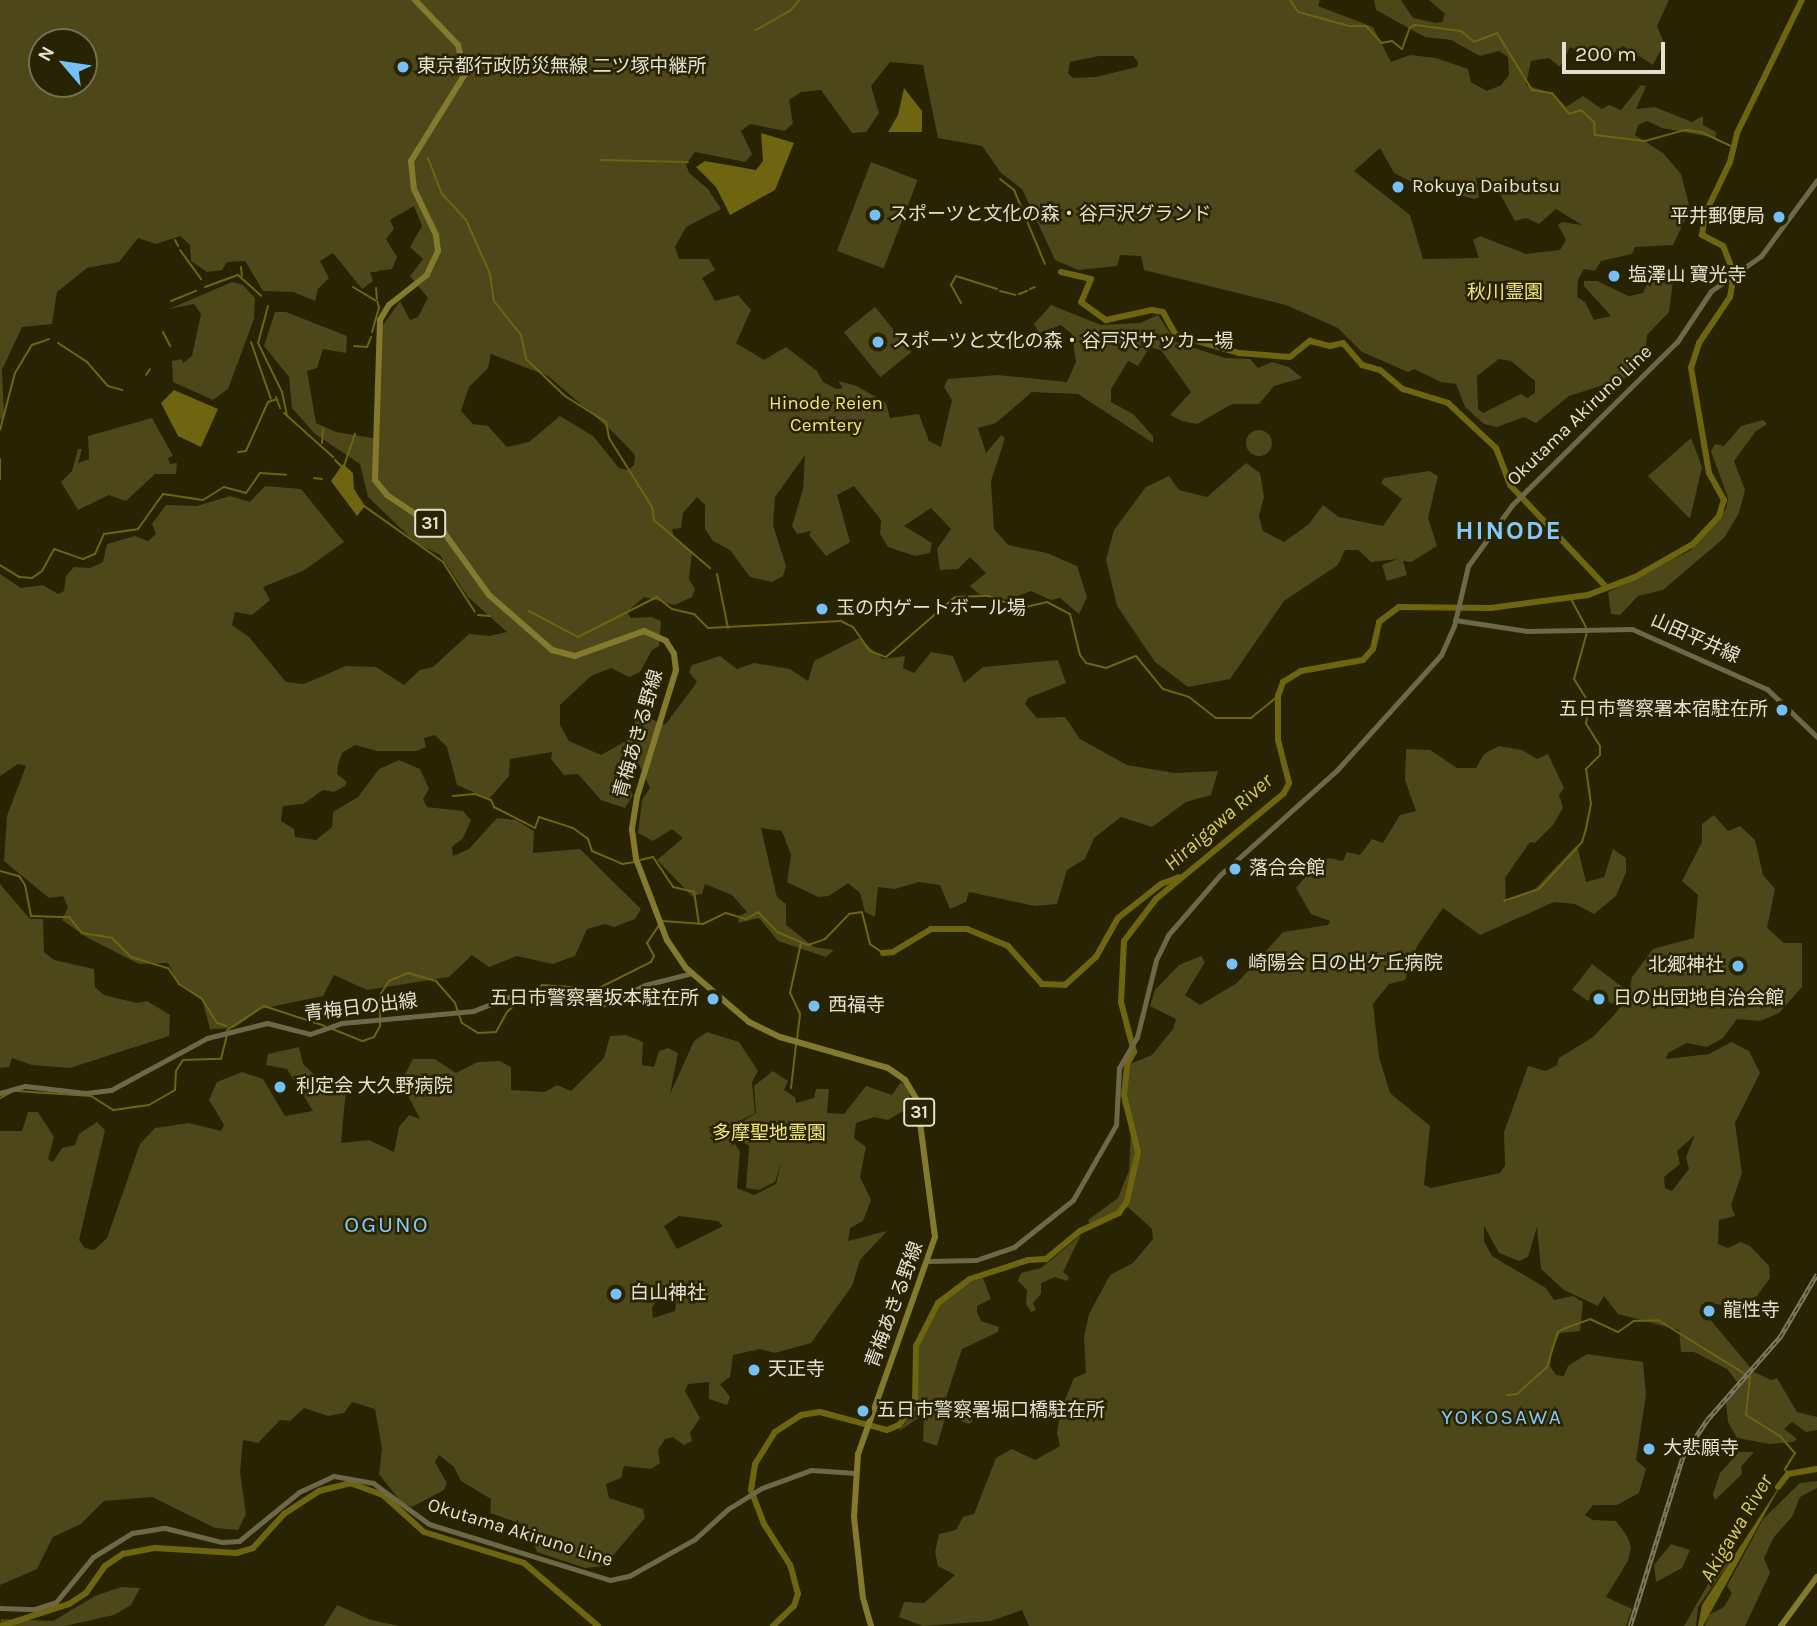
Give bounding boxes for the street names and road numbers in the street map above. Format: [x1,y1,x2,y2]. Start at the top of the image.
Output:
street label: Okutama Akiruno Line [1503,341,1657,491]
road number: 31 [412,508,448,538]
street label: 山田平井線 [1647,609,1743,669]
street label: 青梅あきる野線 [610,667,668,801]
street label: 青梅日の出線 [303,990,419,1026]
road number: 31 [902,1098,936,1126]
street label: 青梅あきる野線 [862,1239,928,1371]
street label: Okutama Akiruno Line [425,1494,615,1572]

